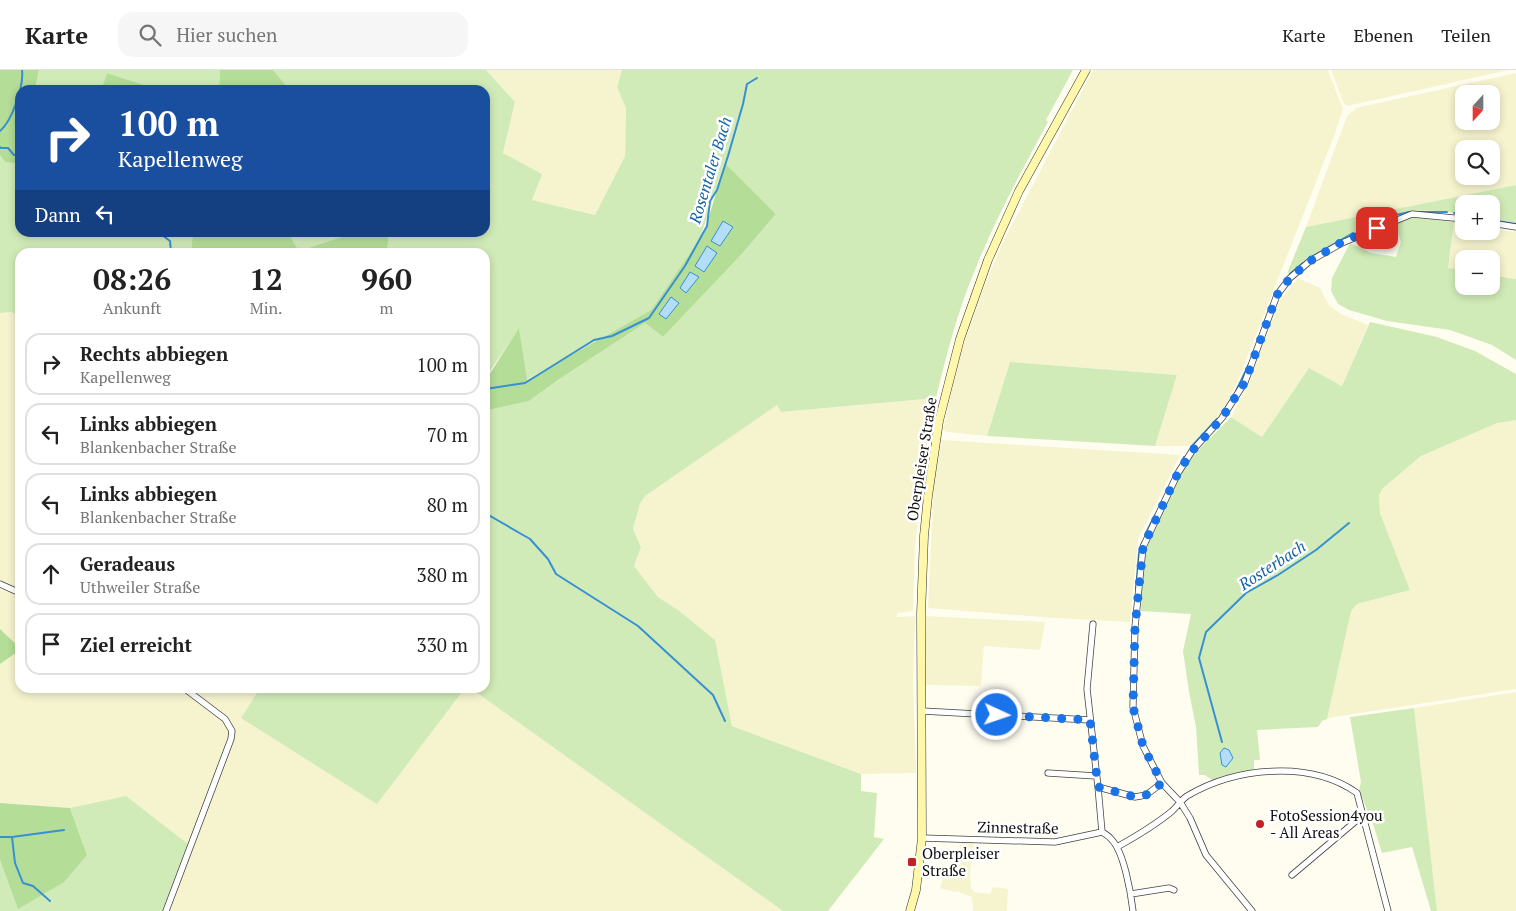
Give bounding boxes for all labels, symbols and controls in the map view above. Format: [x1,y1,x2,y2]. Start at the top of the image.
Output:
search box [118,12,468,57]
text: Karte [25,19,88,51]
icon: search [136,21,164,49]
text: Hier suchen [176,22,277,47]
text: Karte [1282,23,1326,47]
text: Ebenen [1354,23,1413,47]
text: Teilen [1441,23,1491,47]
north arrow [1455,85,1500,130]
map controls [1455,85,1500,295]
text: 100 m [118,100,219,146]
icon: right [35,105,100,170]
water label: Rosentaler Bach [683,114,737,227]
button: search [1455,140,1500,185]
text: Kapellenweg [118,144,243,173]
button: + [1455,195,1500,240]
icon: left [91,200,119,228]
text: Dann [35,202,81,227]
pin [1356,207,1398,249]
icon: arrive [1363,214,1391,242]
button: − [1455,250,1500,295]
text: 08:26 [93,259,171,299]
text: 12 [249,259,283,299]
text: 960 [361,259,412,299]
text: Ankunft [103,297,161,319]
text: Min. [250,297,282,319]
text: m [380,297,393,319]
text: Rechts abbiegen [80,341,228,366]
icon: right [37,350,65,378]
text: 100 m [417,352,468,377]
text: Kapellenweg [80,366,171,388]
street label: Oberpleiser Straße [901,396,941,522]
text: Links abbiegen [80,411,217,436]
icon: left [37,420,65,448]
text: 70 m [427,422,468,447]
text: Blankenbacher Straße [80,436,237,458]
text: Links abbiegen [80,481,217,506]
icon: left [37,490,65,518]
text: 80 m [427,492,468,517]
text: Blankenbacher Straße [80,506,237,528]
water label: Rosterbach [1233,535,1310,595]
text: Geradeaus [80,551,175,576]
icon: ahead [37,560,65,588]
text: 380 m [417,562,468,587]
text: Uthweiler Straße [80,576,200,598]
icon: arrive [37,630,65,658]
text: Ziel erreicht [80,632,192,657]
text: 330 m [417,632,468,657]
position arrow [970,688,1022,740]
place label: FotoSession4you - All Areas [1270,805,1383,842]
street label: Zinnestraße [977,816,1059,838]
marker: FotoSession4you - All Areas [1254,818,1266,830]
place label: Oberpleiser Straße [922,843,1000,880]
marker: Oberpleiser Straße [906,856,918,868]

